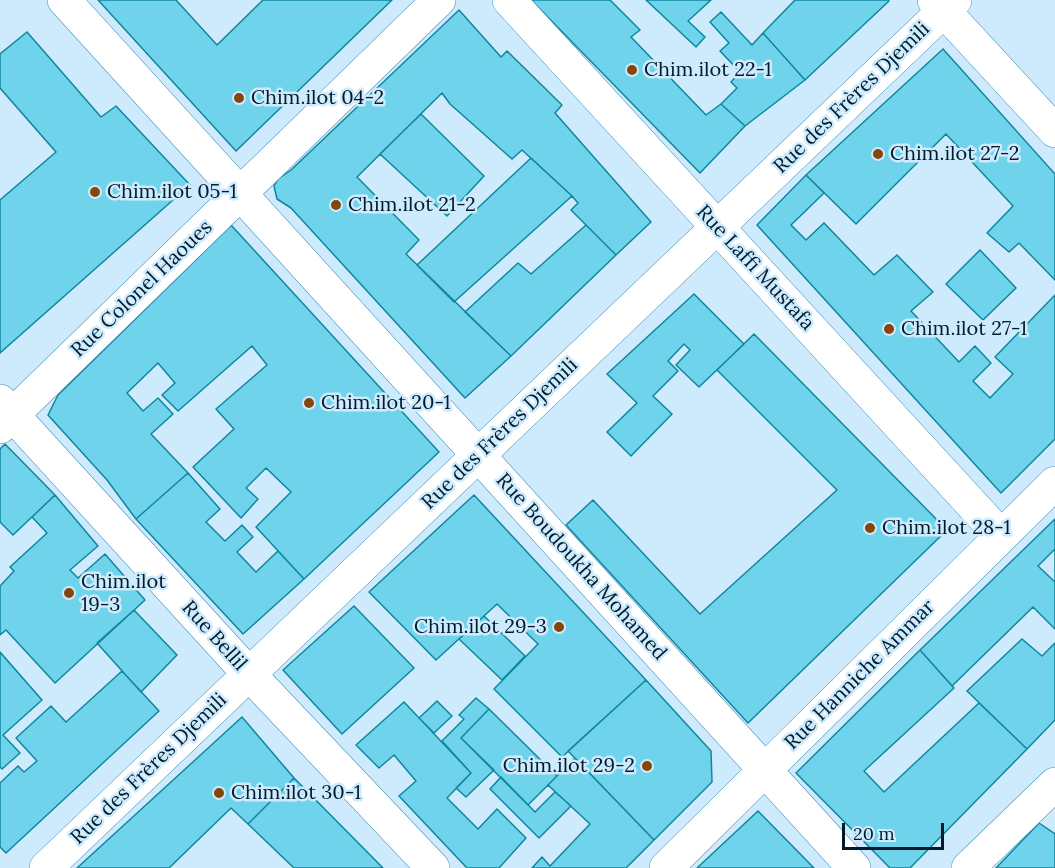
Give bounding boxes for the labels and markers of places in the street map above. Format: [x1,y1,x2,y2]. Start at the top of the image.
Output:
place label: Chim.ilot 22-1 [644,58,772,82]
marker: Chim.ilot 22-1 [625,63,639,77]
place label: Chim.ilot 04-2 [251,86,384,110]
marker: Chim.ilot 04-2 [232,91,246,105]
place label: Chim.ilot 27-2 [890,142,1020,166]
marker: Chim.ilot 27-2 [871,147,885,161]
place label: Chim.ilot 05-1 [107,180,237,204]
marker: Chim.ilot 05-1 [88,185,102,199]
place label: Chim.ilot 21-2 [348,193,476,217]
marker: Chim.ilot 21-2 [329,198,343,212]
place label: Chim.ilot 27-1 [901,317,1027,341]
marker: Chim.ilot 27-1 [882,322,896,336]
place label: Chim.ilot 20-1 [321,391,451,415]
marker: Chim.ilot 20-1 [302,396,316,410]
place label: Chim.ilot 28-1 [882,516,1011,540]
marker: Chim.ilot 28-1 [863,521,877,535]
place label: Chim.ilot 19-3 [81,570,166,617]
marker: Chim.ilot 19-3 [62,586,76,600]
place label: Chim.ilot 29-3 [414,615,547,639]
marker: Chim.ilot 29-3 [552,620,566,634]
place label: Chim.ilot 29-2 [503,754,635,778]
marker: Chim.ilot 29-2 [640,759,654,773]
place label: Chim.ilot 30-1 [231,781,361,805]
marker: Chim.ilot 30-1 [212,786,226,800]

